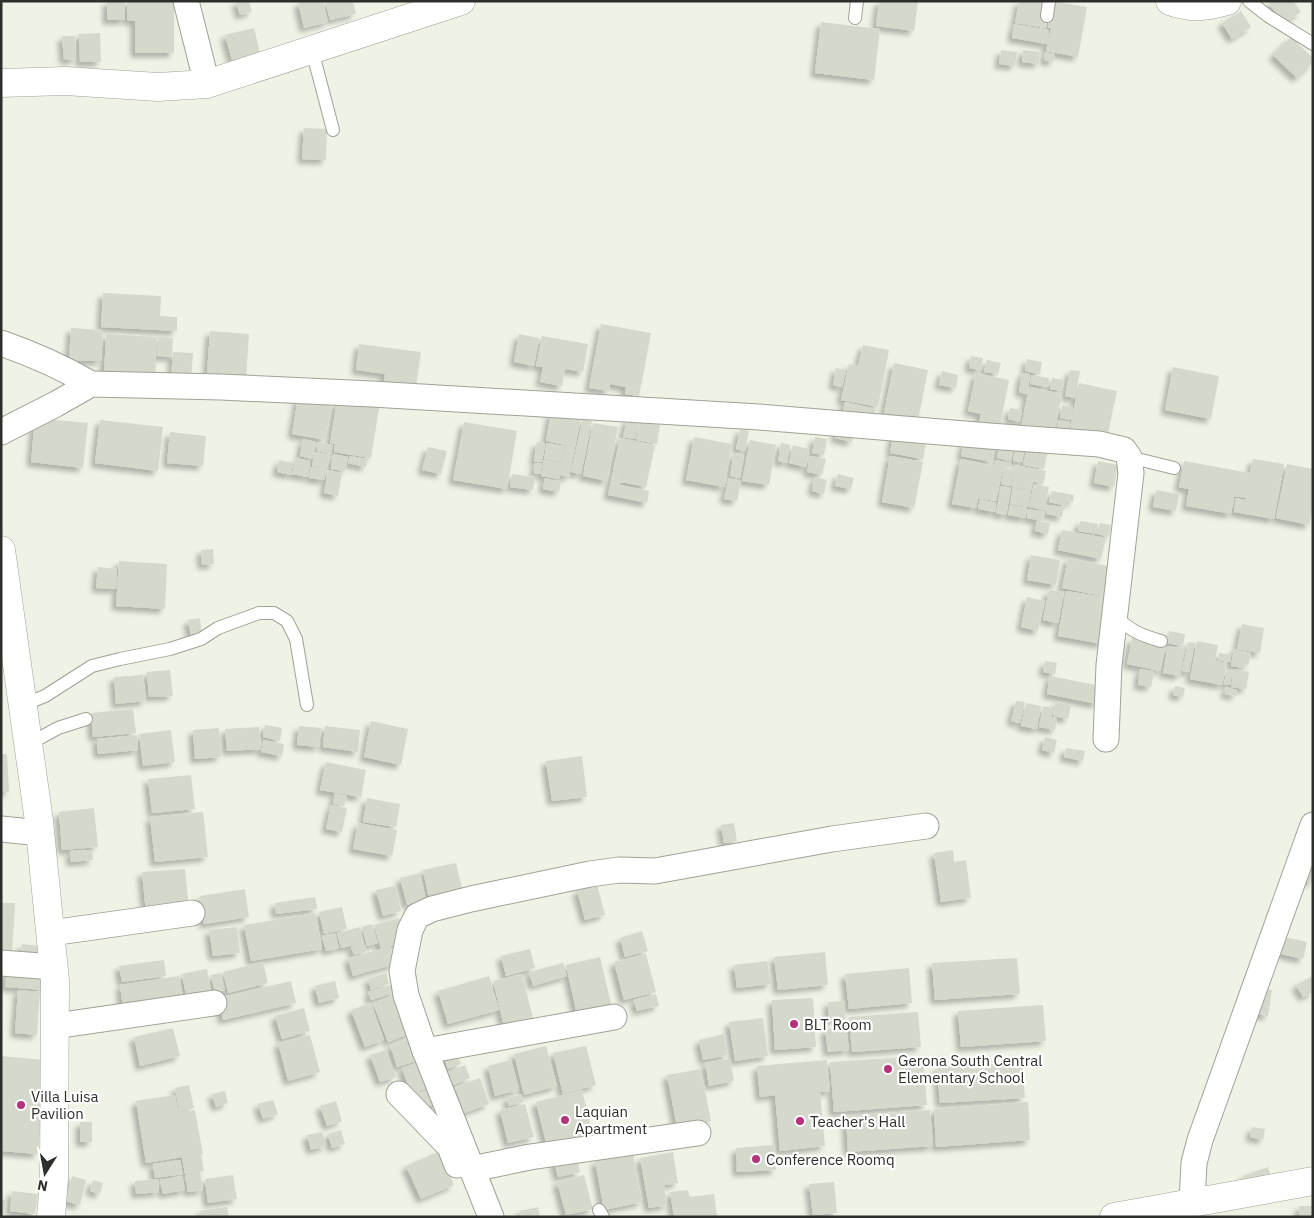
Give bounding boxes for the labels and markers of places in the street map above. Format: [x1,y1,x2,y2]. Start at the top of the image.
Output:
place label: BLT Room [804,1015,872,1034]
marker: BLT Room [788,1018,800,1030]
place label: Gerona South Central Elementary School [898,1051,1042,1087]
marker: Gerona South Central Elementary School [882,1063,894,1075]
place label: Villa Luisa Pavilion [31,1087,98,1123]
marker: Villa Luisa Pavilion [15,1099,27,1111]
place label: Laquian Apartment [575,1102,647,1138]
place label: Teacher's Hall [810,1112,905,1131]
marker: Laquian Apartment [559,1114,571,1126]
marker: Teacher's Hall [794,1115,806,1127]
place label: Conference Roomq [766,1150,895,1169]
marker: Conference Roomq [750,1153,762,1165]

